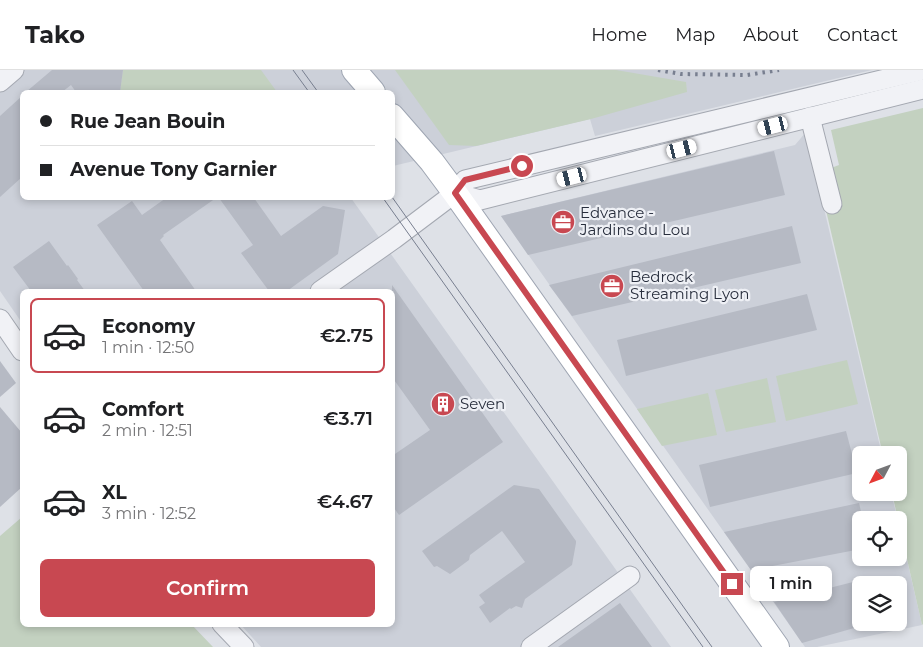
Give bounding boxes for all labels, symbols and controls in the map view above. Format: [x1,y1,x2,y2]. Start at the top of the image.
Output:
text: Tako [25,20,85,49]
text: Home [591,24,647,46]
text: Map [675,24,715,46]
text: About [743,24,799,46]
text: Contact [827,24,898,46]
text: Rue Jean Bouin [70,110,225,133]
car [756,115,789,137]
car [665,138,698,160]
route start [511,155,533,177]
text: Avenue Tony Garnier [70,158,277,181]
car [555,166,588,188]
place label: Edvance - Jardins du Lou [579,203,690,239]
office icon: Edvance - Jardins du Lou [550,209,576,235]
place label: Bedrock Streaming Lyon [630,267,749,303]
office icon: Bedrock Streaming Lyon [599,273,625,299]
icon: car [42,313,87,358]
text: Economy [102,315,195,338]
text: €2.75 [320,324,373,347]
text: 1 min · 12:50 [102,338,194,357]
building icon: Seven [430,391,456,417]
place label: Seven [460,394,505,413]
icon: car [42,396,87,441]
text: Comfort [102,398,184,421]
text: €3.71 [323,407,373,430]
text: 2 min · 12:51 [102,421,193,440]
north arrow [852,446,908,501]
map controls [852,446,907,631]
icon: car [42,479,87,524]
text: XL [102,481,127,504]
text: €4.67 [317,490,373,513]
text: 3 min · 12:52 [102,504,196,523]
button: locate [852,511,907,566]
button: Confirm [40,559,375,617]
callout: 1 min [750,566,832,602]
route end [721,573,743,595]
text: 1 min [770,574,812,593]
button: layers [852,576,907,631]

